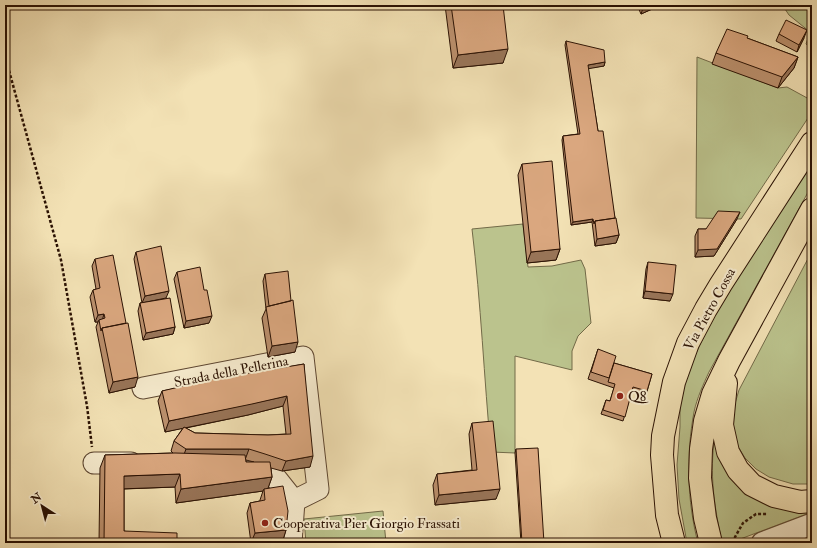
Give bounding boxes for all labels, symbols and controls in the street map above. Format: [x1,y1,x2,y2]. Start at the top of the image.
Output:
street label: Via Pietro Cossa [680,265,739,353]
street label: Strada della Pellerina [173,352,290,391]
place label: Q8 [628,388,649,405]
marker: Q8 [615,391,625,401]
north arrow [22,486,62,526]
text: N [28,489,45,507]
place label: Cooperativa Pier Giorgio Frassati [273,515,460,533]
marker: Cooperativa Pier Giorgio Frassati [260,518,270,528]

